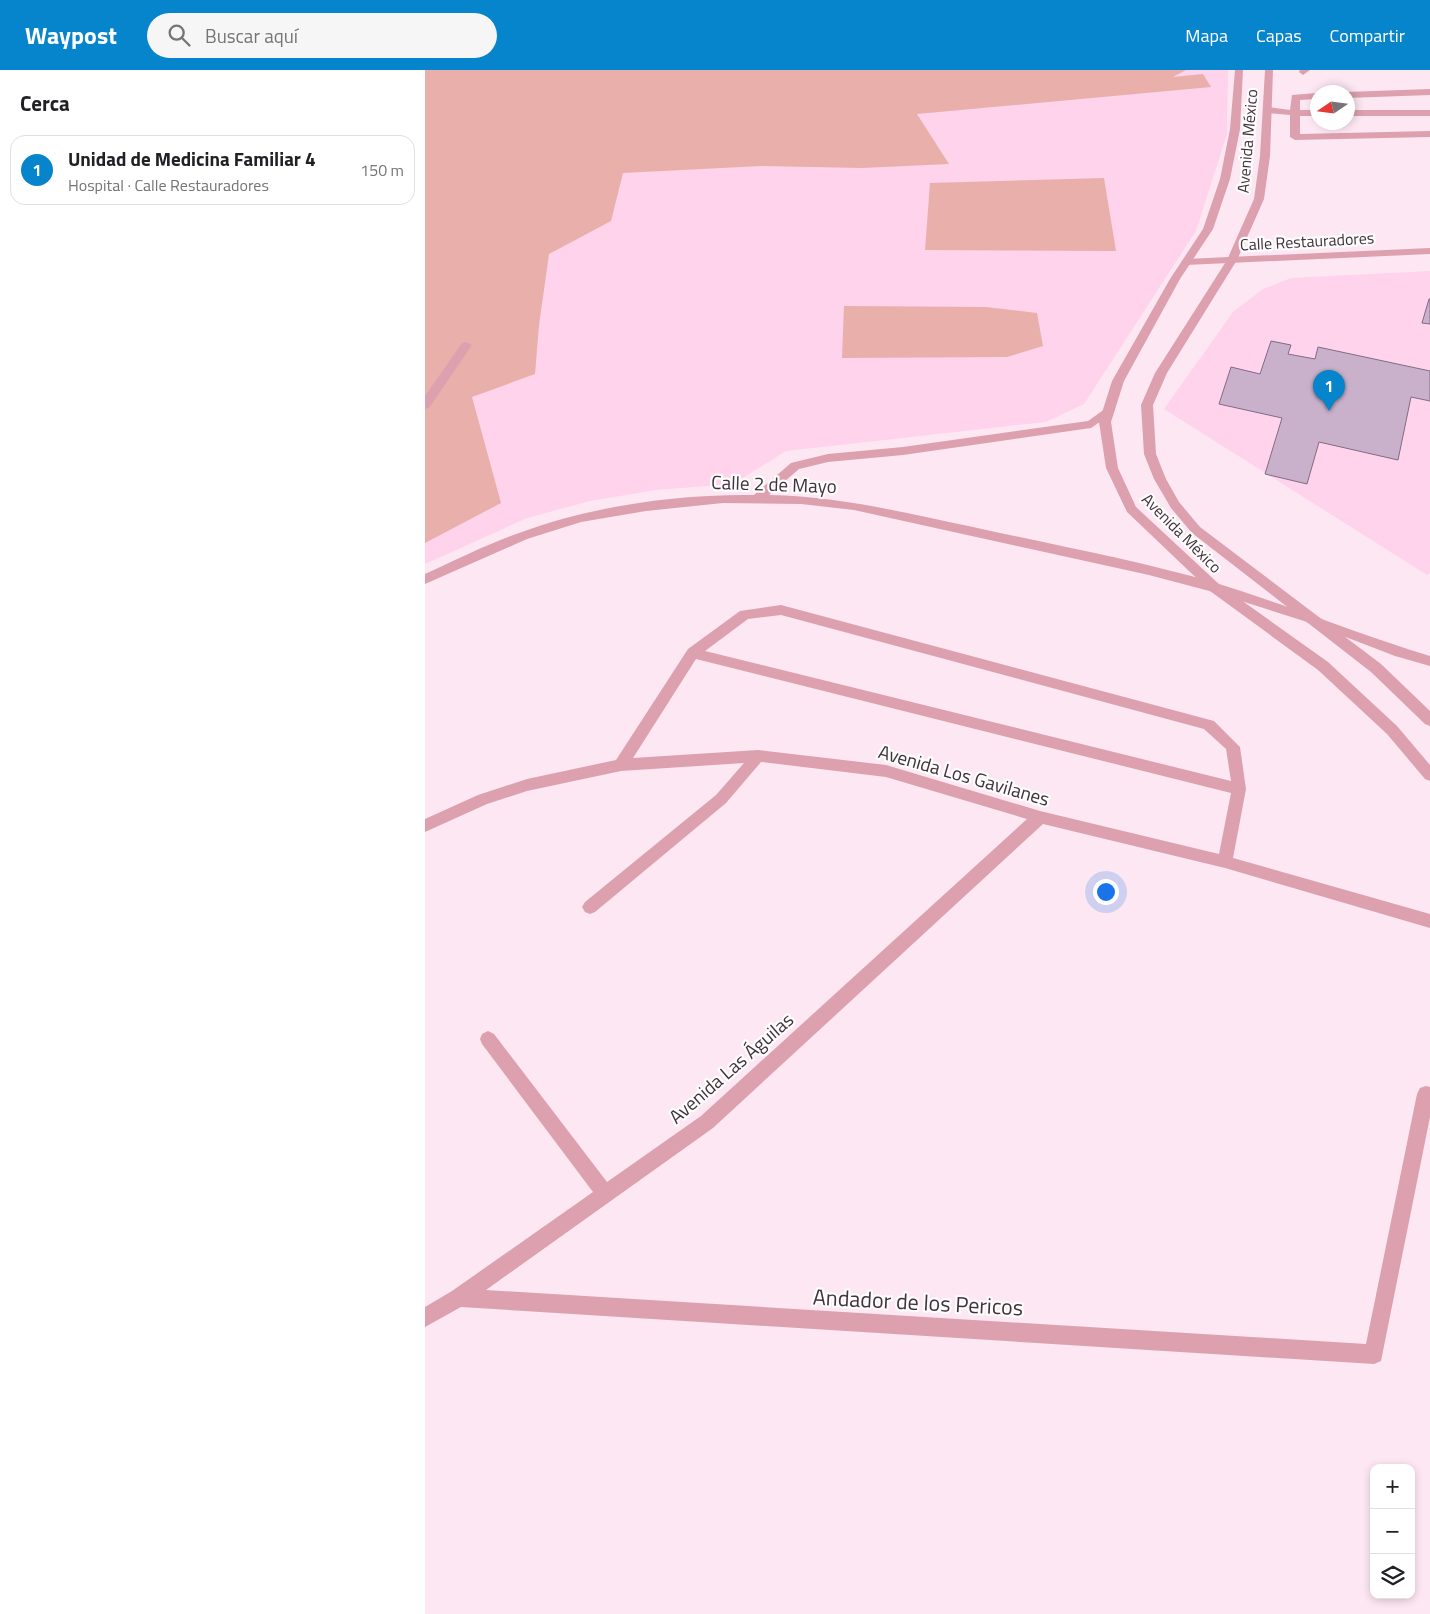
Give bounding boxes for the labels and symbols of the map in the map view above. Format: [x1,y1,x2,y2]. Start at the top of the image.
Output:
north arrow [1310,85,1355,130]
street label: Avenida México [1230,88,1264,194]
street label: Calle Restauradores [1239,225,1375,257]
pin: 1 [1313,370,1345,411]
street label: Calle 2 de Mayo [711,467,837,500]
street label: Avenida México [1137,488,1227,578]
street label: Avenida Los Gavilanes [875,736,1053,813]
your location [1093,879,1119,905]
street label: Avenida Las Águilas [662,1005,800,1130]
street label: Andador de los Pericos [812,1280,1024,1324]

